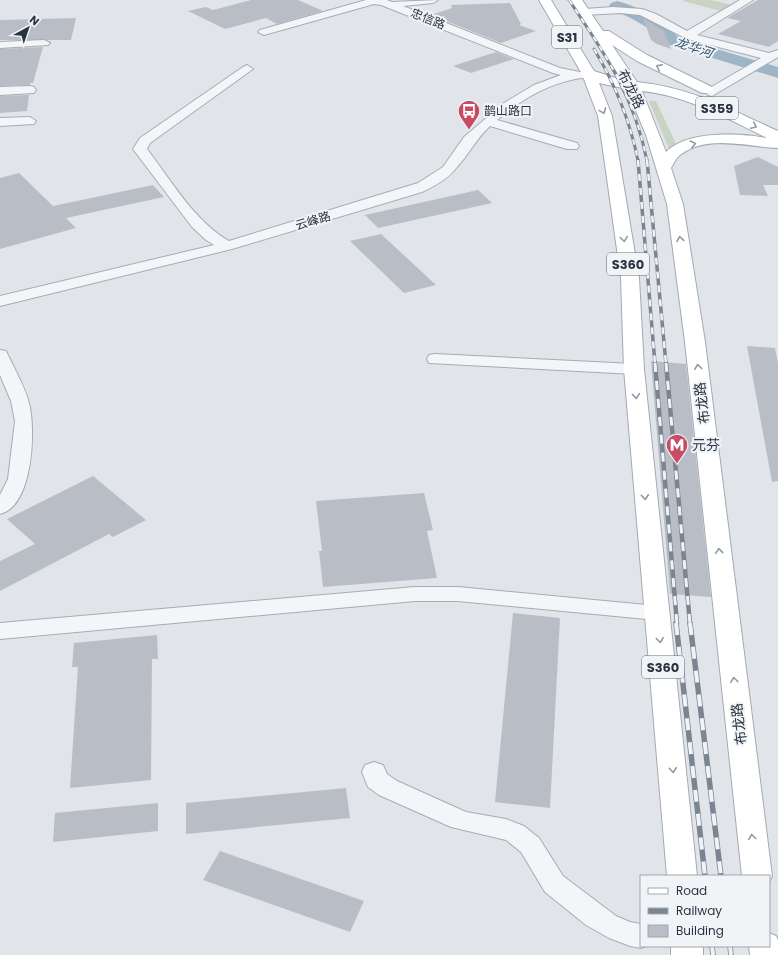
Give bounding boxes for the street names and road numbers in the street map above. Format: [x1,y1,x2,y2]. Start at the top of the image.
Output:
street label: 忠信路 [408,4,448,33]
road number: S31 [552,26,582,48]
street label: 布龙路 [613,66,649,112]
road number: S359 [696,97,738,119]
street label: 云峰路 [293,207,333,234]
road number: S360 [607,253,649,275]
street label: 布龙路 [690,381,714,425]
road number: S360 [642,656,684,678]
street label: 布龙路 [727,702,751,746]

